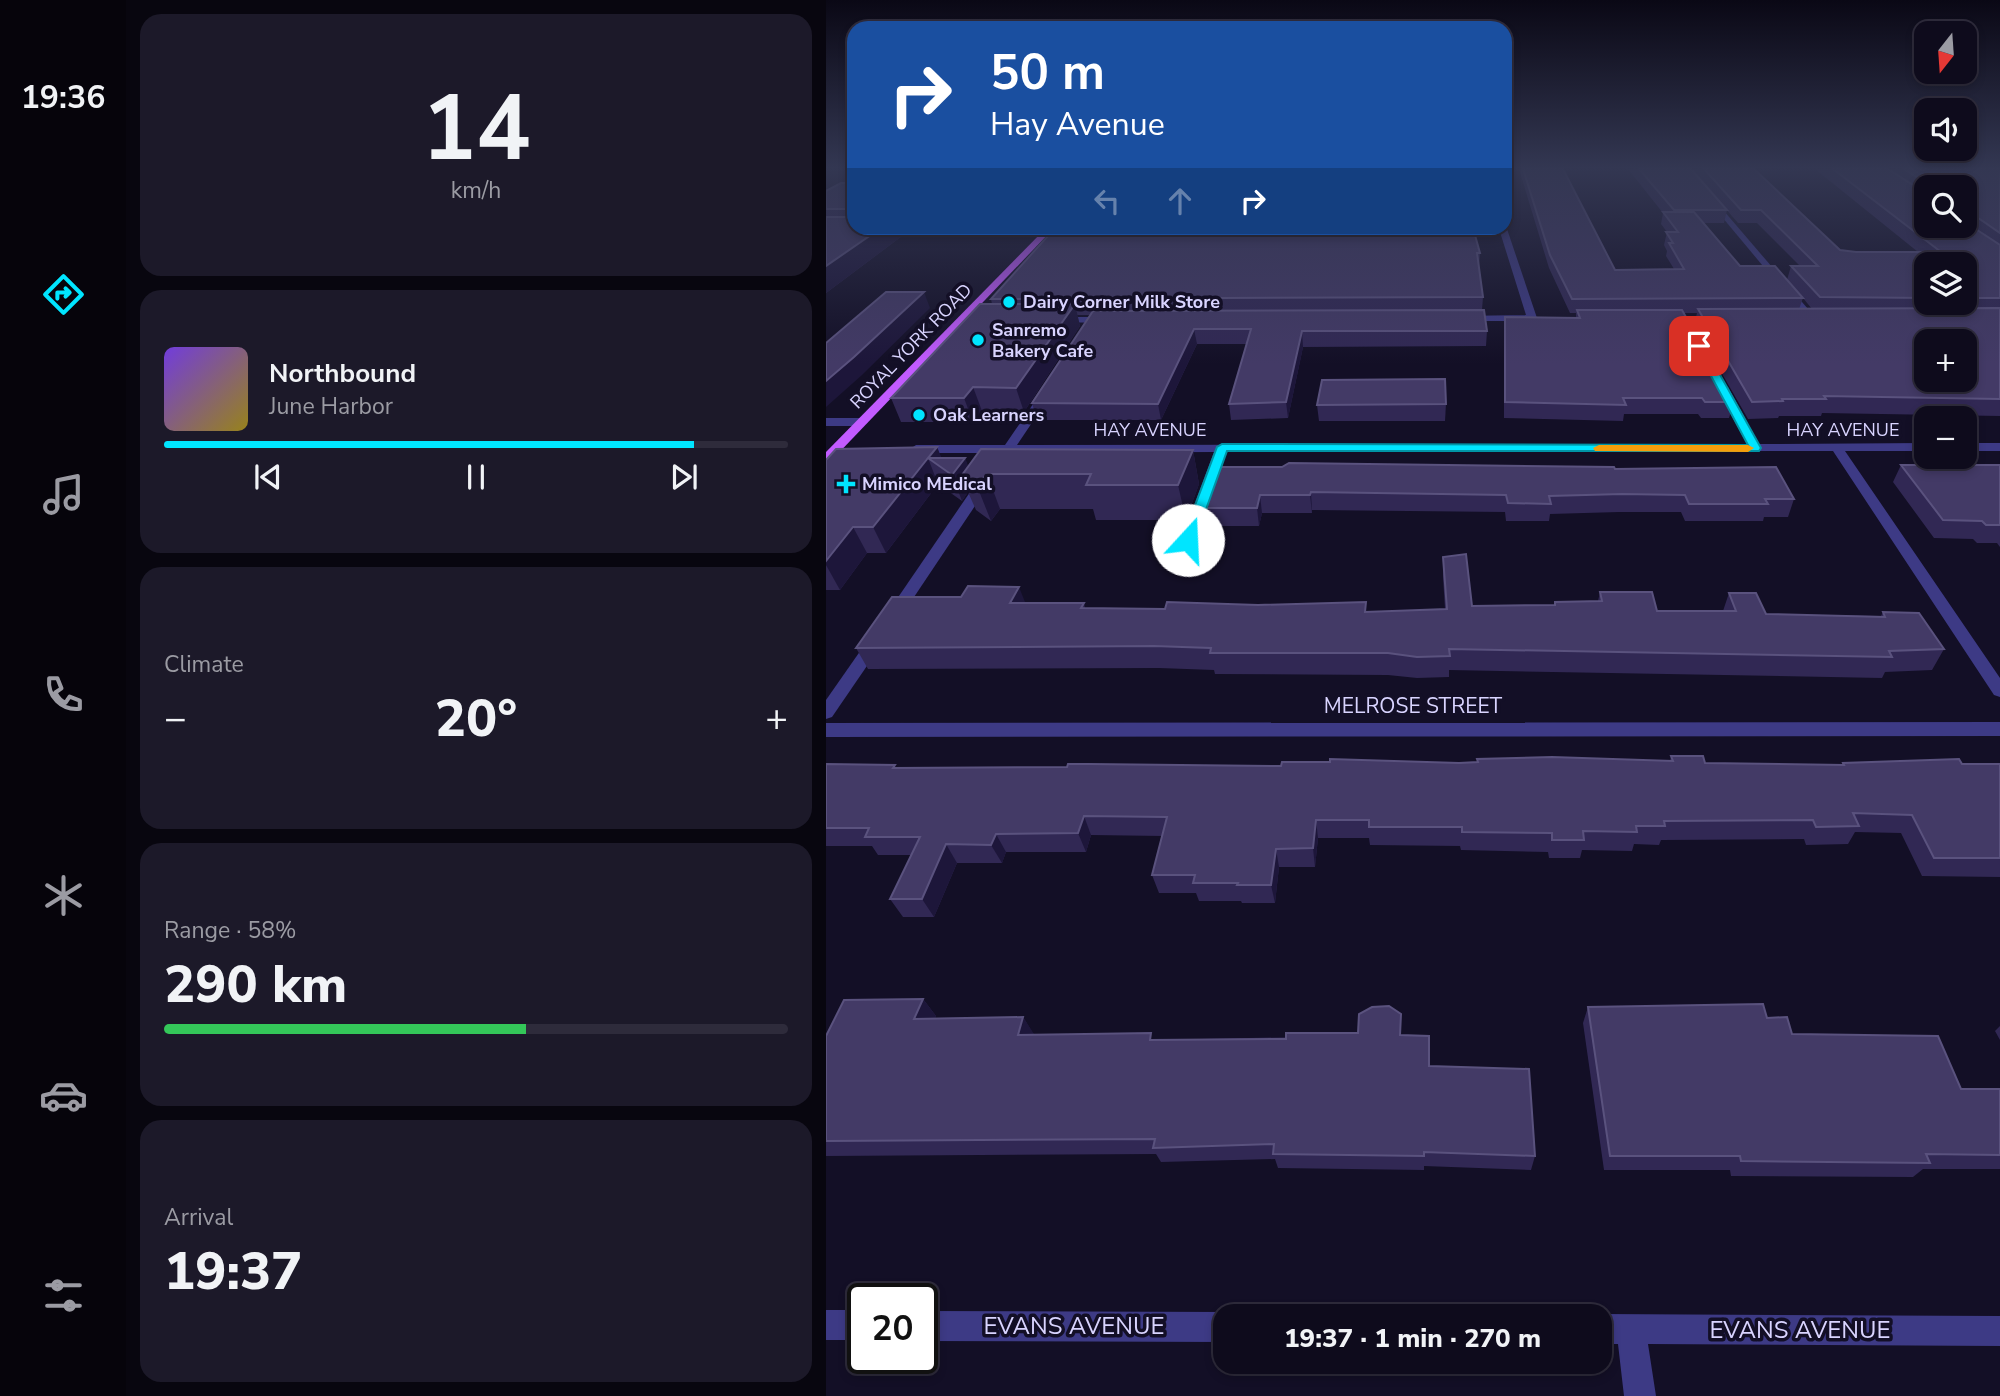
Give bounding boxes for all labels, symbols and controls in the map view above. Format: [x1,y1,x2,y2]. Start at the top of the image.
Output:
north arrow [1914,21,1978,84]
map controls [1914,21,1977,469]
text: 50 m [990,39,1105,106]
icon: right [875,49,966,140]
text: 14 [421,67,531,191]
text: 19:36 [21,76,105,119]
button: sound [1914,98,1977,161]
text: Hay Avenue [990,103,1165,146]
text: km/h [451,175,501,206]
button: search [1914,175,1977,238]
icon: left [1088,182,1126,220]
icon: ahead [1161,182,1199,220]
icon: right [1234,182,1272,220]
button: layers [1914,252,1977,315]
icon: directions [39,270,88,319]
street label: ROYAL YORK ROAD [845,278,977,414]
place label: Dairy Corner Milk Store [1023,290,1220,314]
marker: Dairy Corner Milk Store [1001,294,1017,310]
pin [1669,316,1729,376]
place label: Sanremo Bakery Cafe [992,318,1093,363]
icon: arrive [1680,327,1718,365]
button: + [1914,329,1977,392]
marker: Sanremo Bakery Cafe [970,332,986,348]
text: Northbound [269,356,416,391]
text: June Harbor [269,391,393,422]
place label: Oak Learners [933,403,1044,427]
button: − [1914,406,1977,469]
marker: Oak Learners [911,407,927,423]
street label: HAY AVENUE [1094,418,1206,442]
street label: HAY AVENUE [1787,418,1899,442]
icon: previous [249,458,287,496]
icon: pause [457,458,495,496]
icon: next [665,458,703,496]
icon: music [39,470,88,519]
place label: Mimico MEdical [862,472,992,496]
marker: Mimico MEdical [836,474,856,494]
position arrow [1151,503,1225,577]
text: Climate [164,649,244,680]
icon: phone [39,670,88,719]
text: 20° [435,683,517,754]
street label: MELROSE STREET [1324,692,1503,720]
text: − [164,693,187,744]
text: + [765,693,788,744]
icon: climate [39,871,88,920]
text: Range · 58% [164,915,296,946]
text: 290 km [164,949,347,1020]
icon: car [39,1071,88,1120]
text: Arrival [164,1202,233,1233]
text: 19:37 [164,1236,302,1307]
icon: filters [39,1271,88,1320]
speed limit sign: 20 [847,1283,938,1374]
street label: EVANS AVENUE [983,1310,1165,1342]
street label: EVANS AVENUE [1709,1314,1891,1346]
text: 19:37 · 1 min · 270 m [1284,1321,1541,1356]

